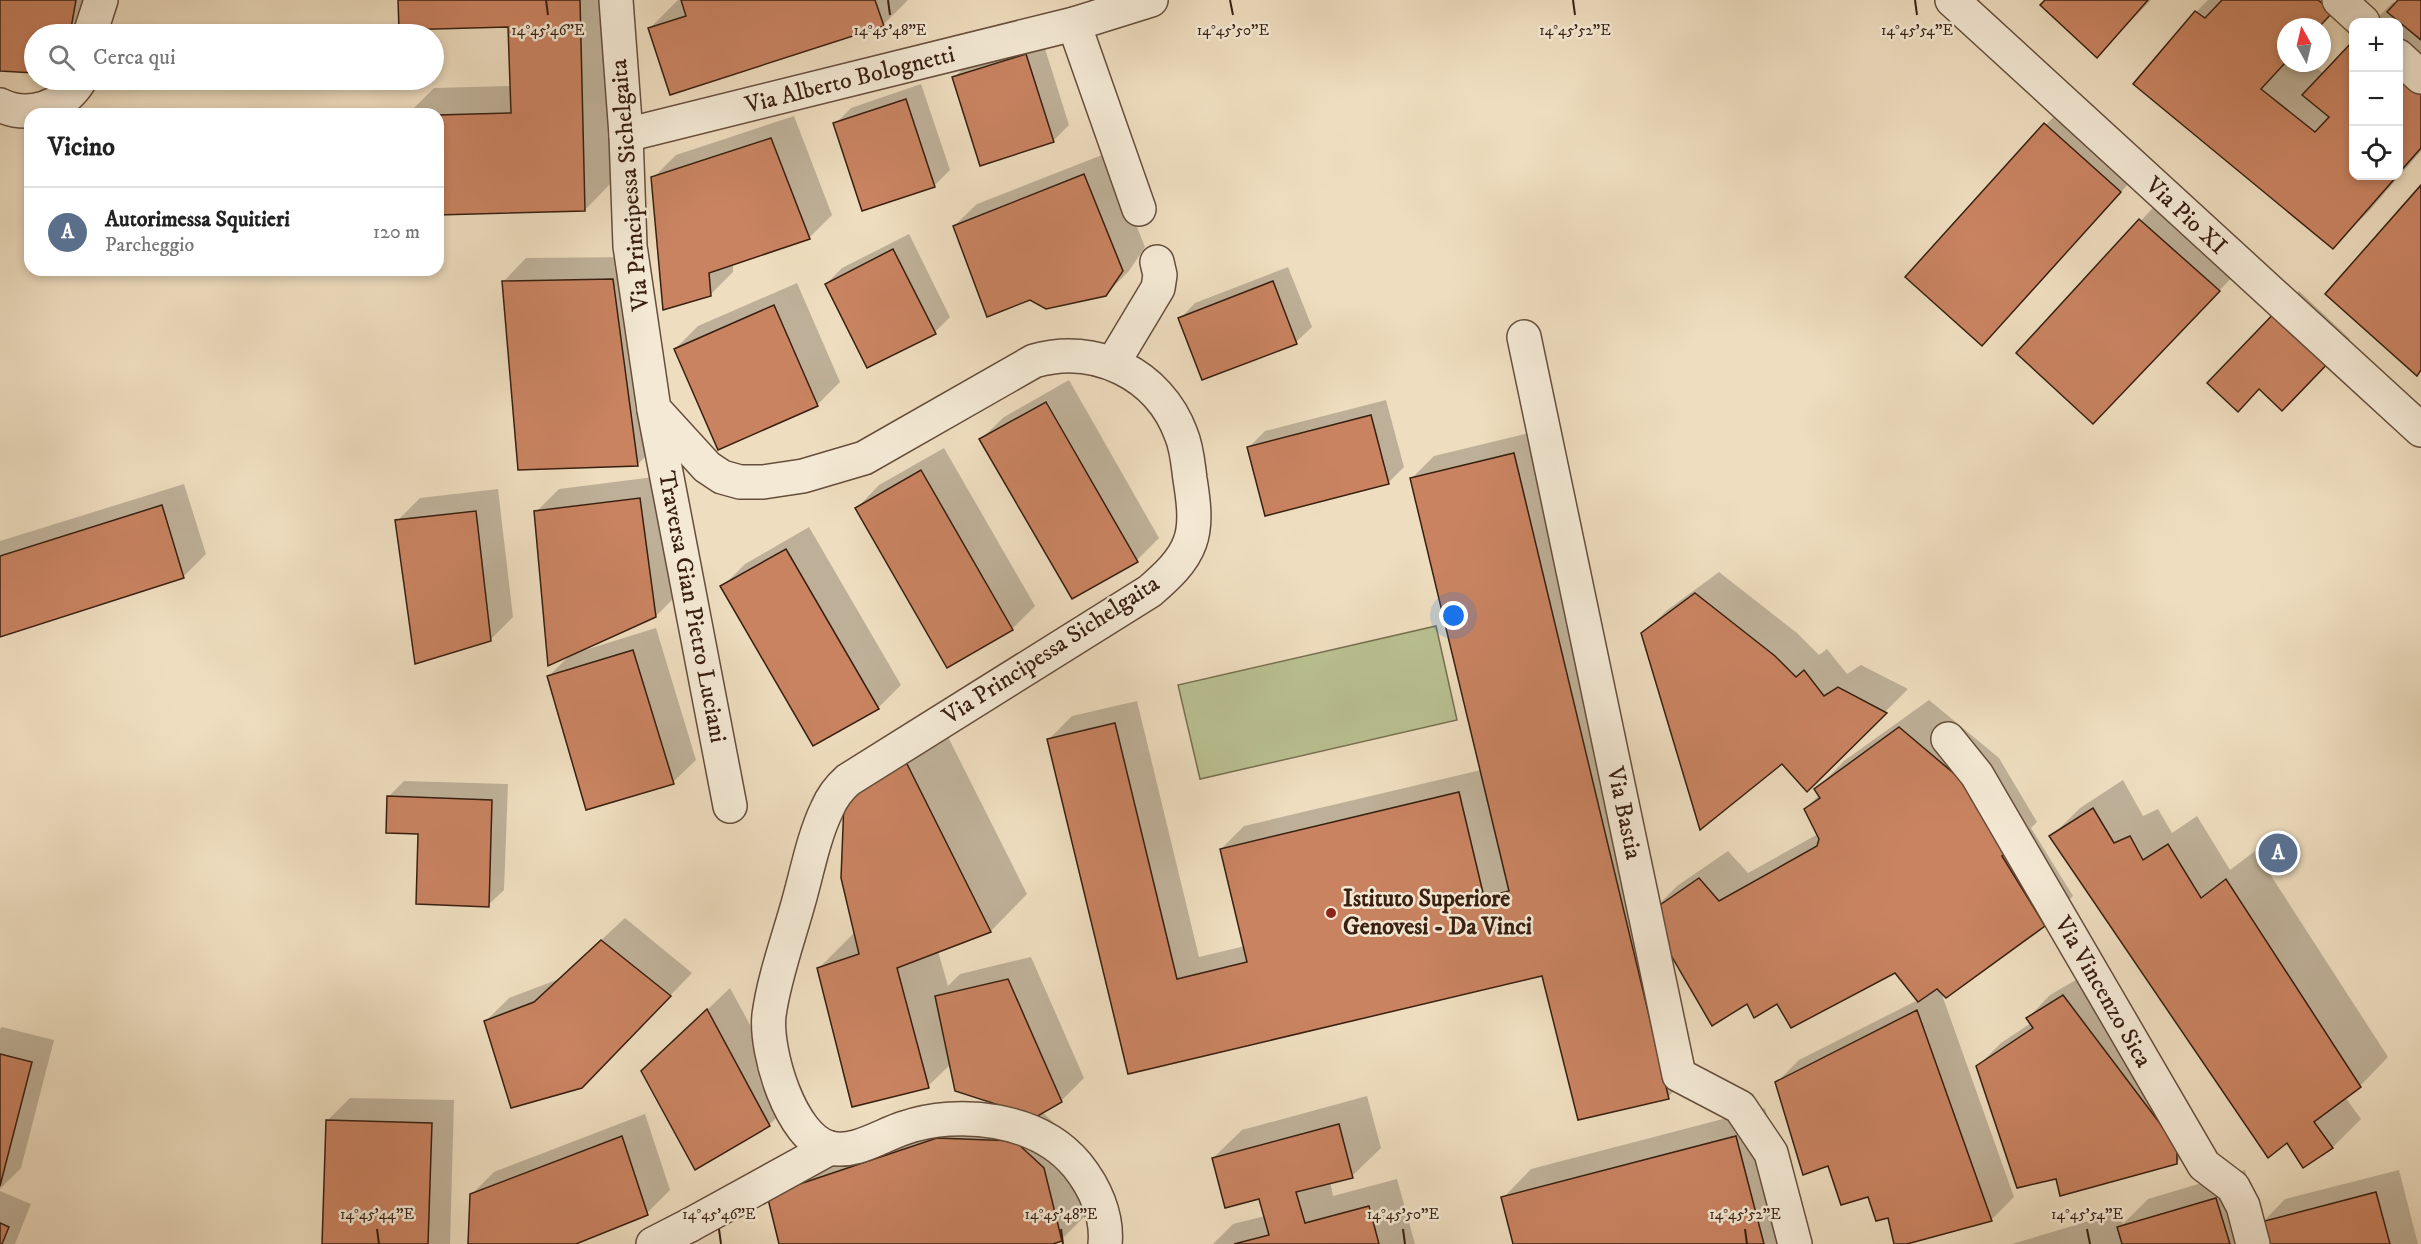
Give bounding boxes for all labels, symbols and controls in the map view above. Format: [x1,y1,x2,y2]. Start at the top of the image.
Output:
north arrow [2277,18,2331,72]
map controls [2349,18,2403,180]
button: + [2349,18,2403,72]
text: 14°45'46"E [511,21,585,40]
text: 14°45'48"E [854,21,927,40]
text: 14°45'50"E [1197,21,1270,40]
text: 14°45'52"E [1539,21,1611,40]
text: 14°45'54"E [1881,21,1953,40]
search box [24,24,444,90]
street label: Via Alberto Bolognetti [741,39,958,121]
icon: search [45,41,78,74]
text: Cerca qui [93,44,176,71]
street label: Via Principessa Sichelgaita [604,57,656,313]
button: − [2349,72,2403,126]
button: locate [2349,126,2403,180]
text: Vicino [48,131,115,164]
street label: Via Pio XI [2138,170,2233,261]
text: Autorimessa Squitieri [105,206,290,233]
text: A [61,220,74,245]
text: 120 m [373,220,420,245]
text: Parcheggio [105,233,194,258]
street label: Traversa Gian Pietro Luciani [651,469,733,745]
street label: Via Principessa Sichelgaita [936,568,1166,732]
your location [1439,601,1468,630]
street label: Via Bastia [1599,763,1649,863]
pin: A [2258,830,2298,876]
place label: Istituto Superiore Genovesi - Da Vinci [1343,884,1532,942]
marker: Istituto Superiore Genovesi - Da Vinci [1324,906,1338,920]
street label: Via Vincenzo Sica [2047,910,2159,1074]
text: 14°45'44"E [340,1205,414,1224]
text: 14°45'46"E [682,1205,756,1224]
text: 14°45'48"E [1025,1205,1098,1224]
text: 14°45'50"E [1367,1205,1440,1224]
text: 14°45'52"E [1709,1205,1781,1224]
text: 14°45'54"E [2051,1205,2123,1224]

